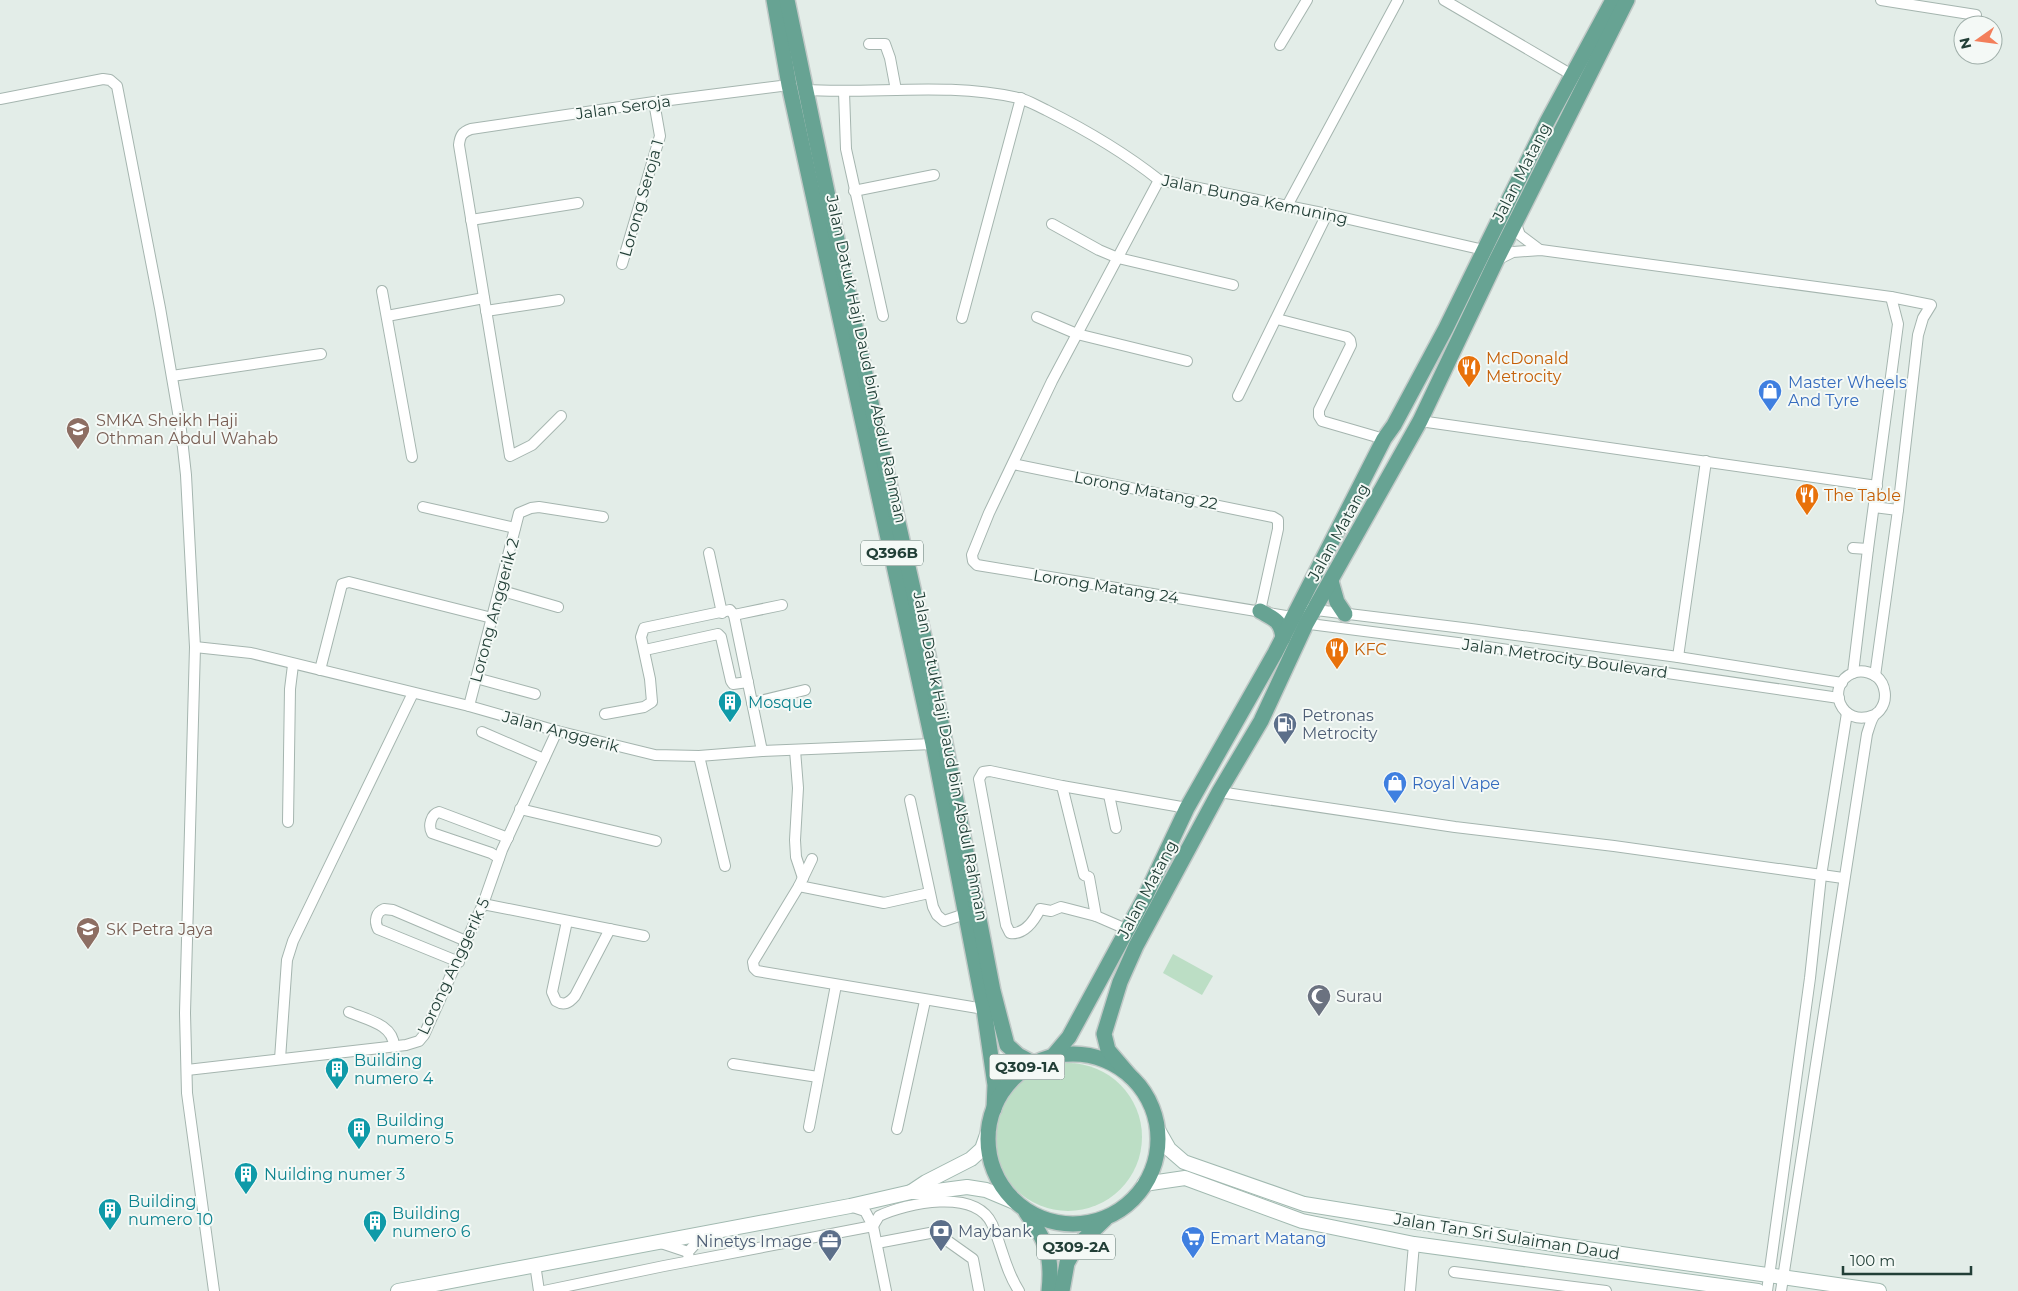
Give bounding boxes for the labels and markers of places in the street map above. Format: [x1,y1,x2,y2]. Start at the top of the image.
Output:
place label: McDonald Metrocity [1486,349,1569,386]
restaurant icon: McDonald Metrocity [1456,354,1482,388]
place label: Master Wheels And Tyre [1788,373,1907,410]
shop icon: Master Wheels And Tyre [1757,378,1783,412]
place label: SMKA Sheikh Haji Othman Abdul Wahab [96,411,278,448]
school or university icon: SMKA Sheikh Haji Othman Abdul Wahab [65,416,91,450]
restaurant icon: The Table [1794,482,1820,516]
place label: The Table [1824,486,1901,505]
restaurant icon: KFC [1324,636,1350,670]
place label: KFC [1354,640,1387,659]
building icon: Mosque [717,689,743,723]
place label: Mosque [748,693,812,712]
place label: Petronas Metrocity [1302,706,1378,743]
fuel station icon: Petronas Metrocity [1272,711,1298,745]
shop icon: Royal Vape [1382,770,1408,804]
place label: Royal Vape [1412,774,1500,793]
school or university icon: SK Petra Jaya [75,916,101,950]
place label: SK Petra Jaya [106,920,213,939]
mosque icon: Surau [1306,983,1332,1017]
place label: Surau [1336,987,1383,1006]
place label: Building numero 4 [354,1051,434,1088]
building icon: Building numero 4 [324,1056,350,1090]
place label: Building numero 5 [376,1111,454,1148]
building icon: Building numero 5 [346,1116,372,1150]
building icon: Nuilding numer 3 [233,1161,259,1195]
place label: Nuilding numer 3 [264,1165,405,1184]
place label: Building numero 10 [128,1192,213,1229]
building icon: Building numero 10 [97,1197,123,1231]
place label: Building numero 6 [392,1204,471,1241]
building icon: Building numero 6 [362,1209,388,1243]
bank icon: Maybank [928,1218,954,1252]
place label: Maybank [958,1222,1032,1241]
supermarket icon: Emart Matang [1180,1225,1206,1259]
office icon: Ninetys Image [817,1228,843,1262]
place label: Emart Matang [1210,1229,1327,1248]
place label: Ninetys Image [696,1232,812,1251]

